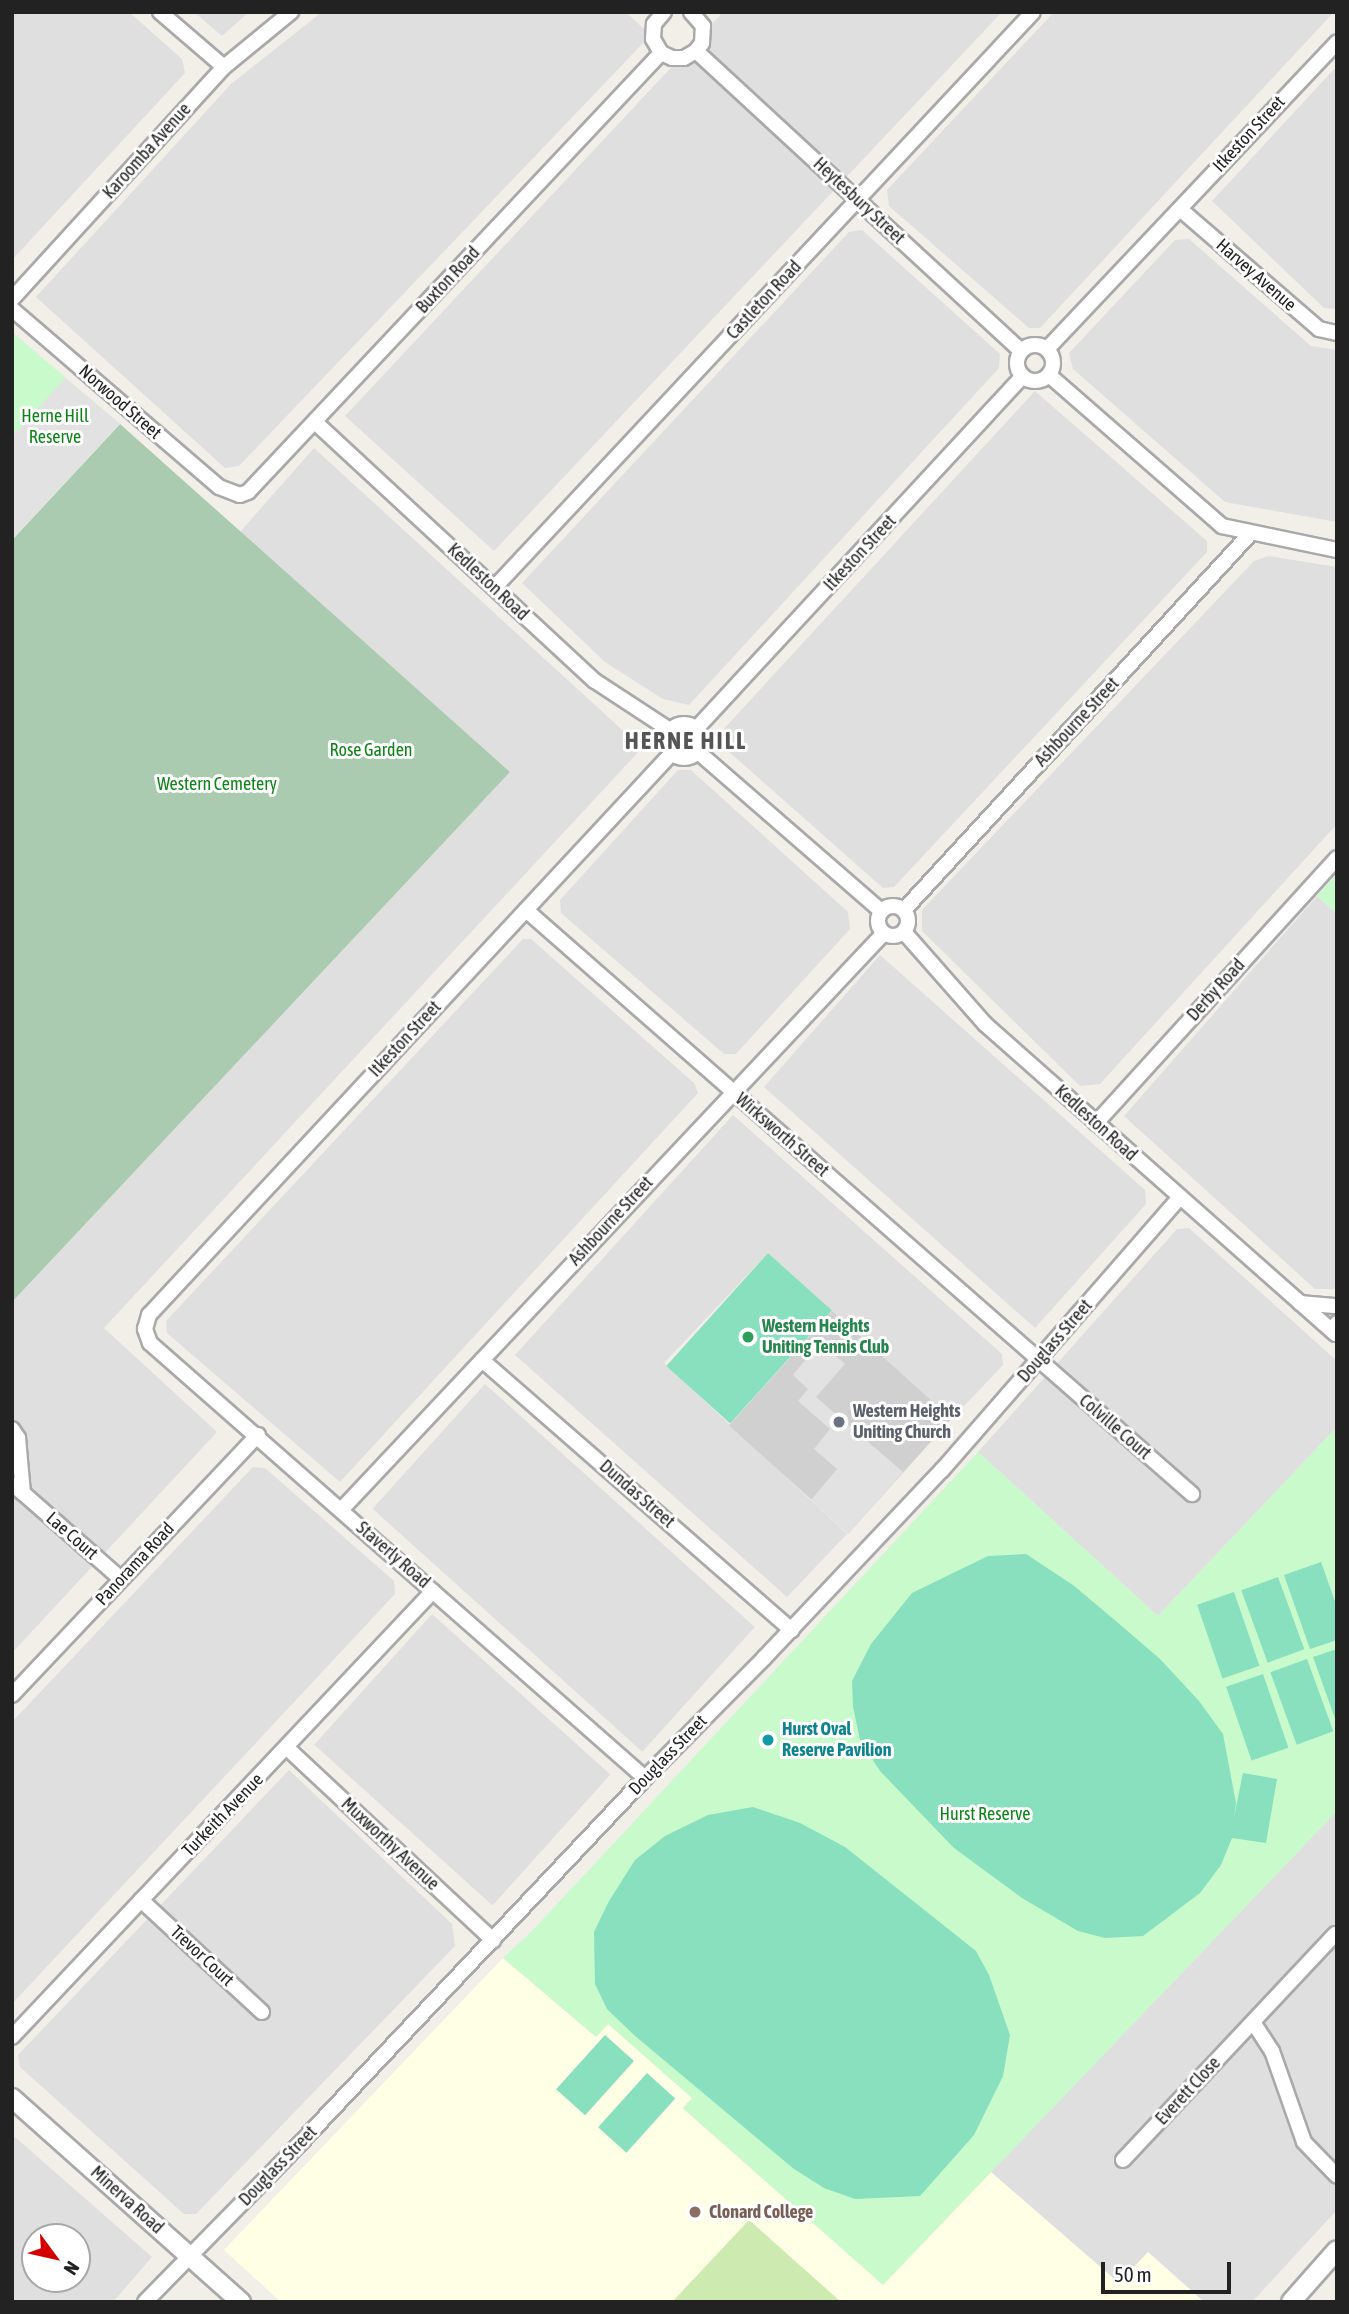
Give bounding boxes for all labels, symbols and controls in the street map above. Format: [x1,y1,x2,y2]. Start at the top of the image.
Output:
street label: Itkeston Street [1208,92,1290,176]
street label: Karoomba Avenue [98,99,196,203]
street label: Heytesbury Street [809,153,909,249]
street label: Harvey Avenue [1212,234,1300,316]
street label: Buxton Road [412,242,484,318]
street label: Castleton Road [722,256,806,344]
street label: Norwood Street [74,360,166,444]
park label: Herne Hill Reserve [21,406,89,448]
street label: Itkeston Street [819,511,901,595]
street label: Kedleston Road [443,539,533,625]
street label: Ashbourne Street [1030,673,1124,771]
district label: HERNE HILL [626,727,746,755]
park label: Rose Garden [329,739,413,761]
park label: Western Cemetery [157,773,277,795]
street label: Derby Road [1182,954,1250,1026]
street label: Itkeston Street [364,997,446,1081]
street label: Kedleston Road [1050,1080,1142,1166]
street label: Wirksworth Street [731,1089,833,1181]
street label: Ashbourne Street [564,1172,658,1270]
street label: Douglass Street [1013,1295,1097,1387]
place label: Western Heights Uniting Tennis Club [762,1316,889,1358]
marker: Western Heights Uniting Tennis Club [740,1329,756,1345]
street label: Colville Court [1075,1390,1155,1464]
place label: Western Heights Uniting Church [853,1401,960,1444]
marker: Western Heights Uniting Church [831,1414,847,1430]
street label: Dundas Street [595,1455,679,1533]
street label: Lae Court [42,1508,102,1564]
street label: Staverly Road [352,1517,434,1593]
street label: Panorama Road [91,1518,179,1610]
street label: Douglass Street [625,1711,711,1799]
place label: Hurst Oval Reserve Pavilion [782,1719,891,1762]
marker: Hurst Oval Reserve Pavilion [760,1732,776,1748]
street label: Turkeith Avenue [178,1769,268,1861]
street label: Muxworthy Avenue [337,1793,443,1895]
park label: Hurst Reserve [940,1803,1030,1825]
street label: Trevor Court [166,1921,238,1991]
street label: Everett Close [1151,2053,1225,2129]
street label: Douglass Street [235,2122,321,2210]
street label: Minerva Road [86,2162,168,2238]
place label: Clonard College [709,2201,813,2223]
marker: Clonard College [687,2204,703,2220]
north arrow [21,2223,91,2293]
scale bar [1104,2248,1234,2292]
text: N [60,2258,84,2279]
text: 50 m [1114,2262,1152,2286]

